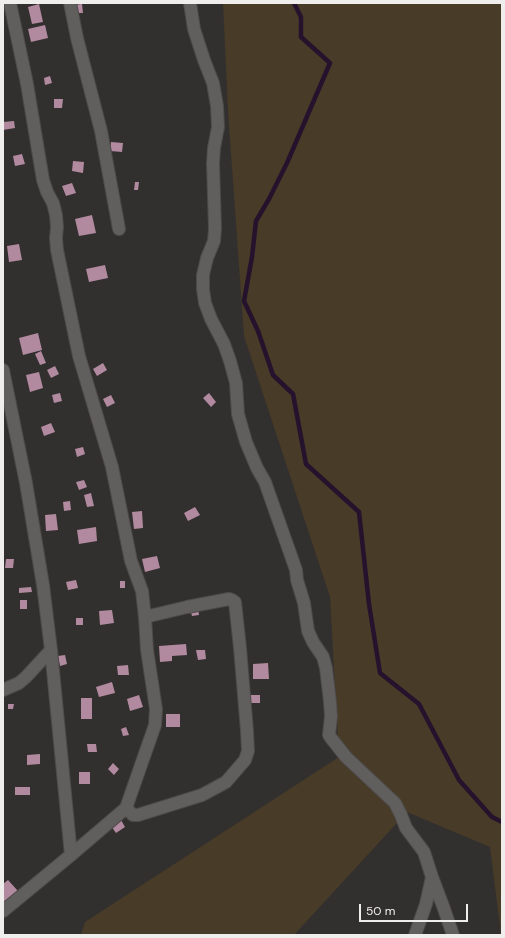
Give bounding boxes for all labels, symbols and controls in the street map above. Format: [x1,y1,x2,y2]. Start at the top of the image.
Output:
scale bar [361,896,470,922]
text: 50 m [366,903,395,919]

